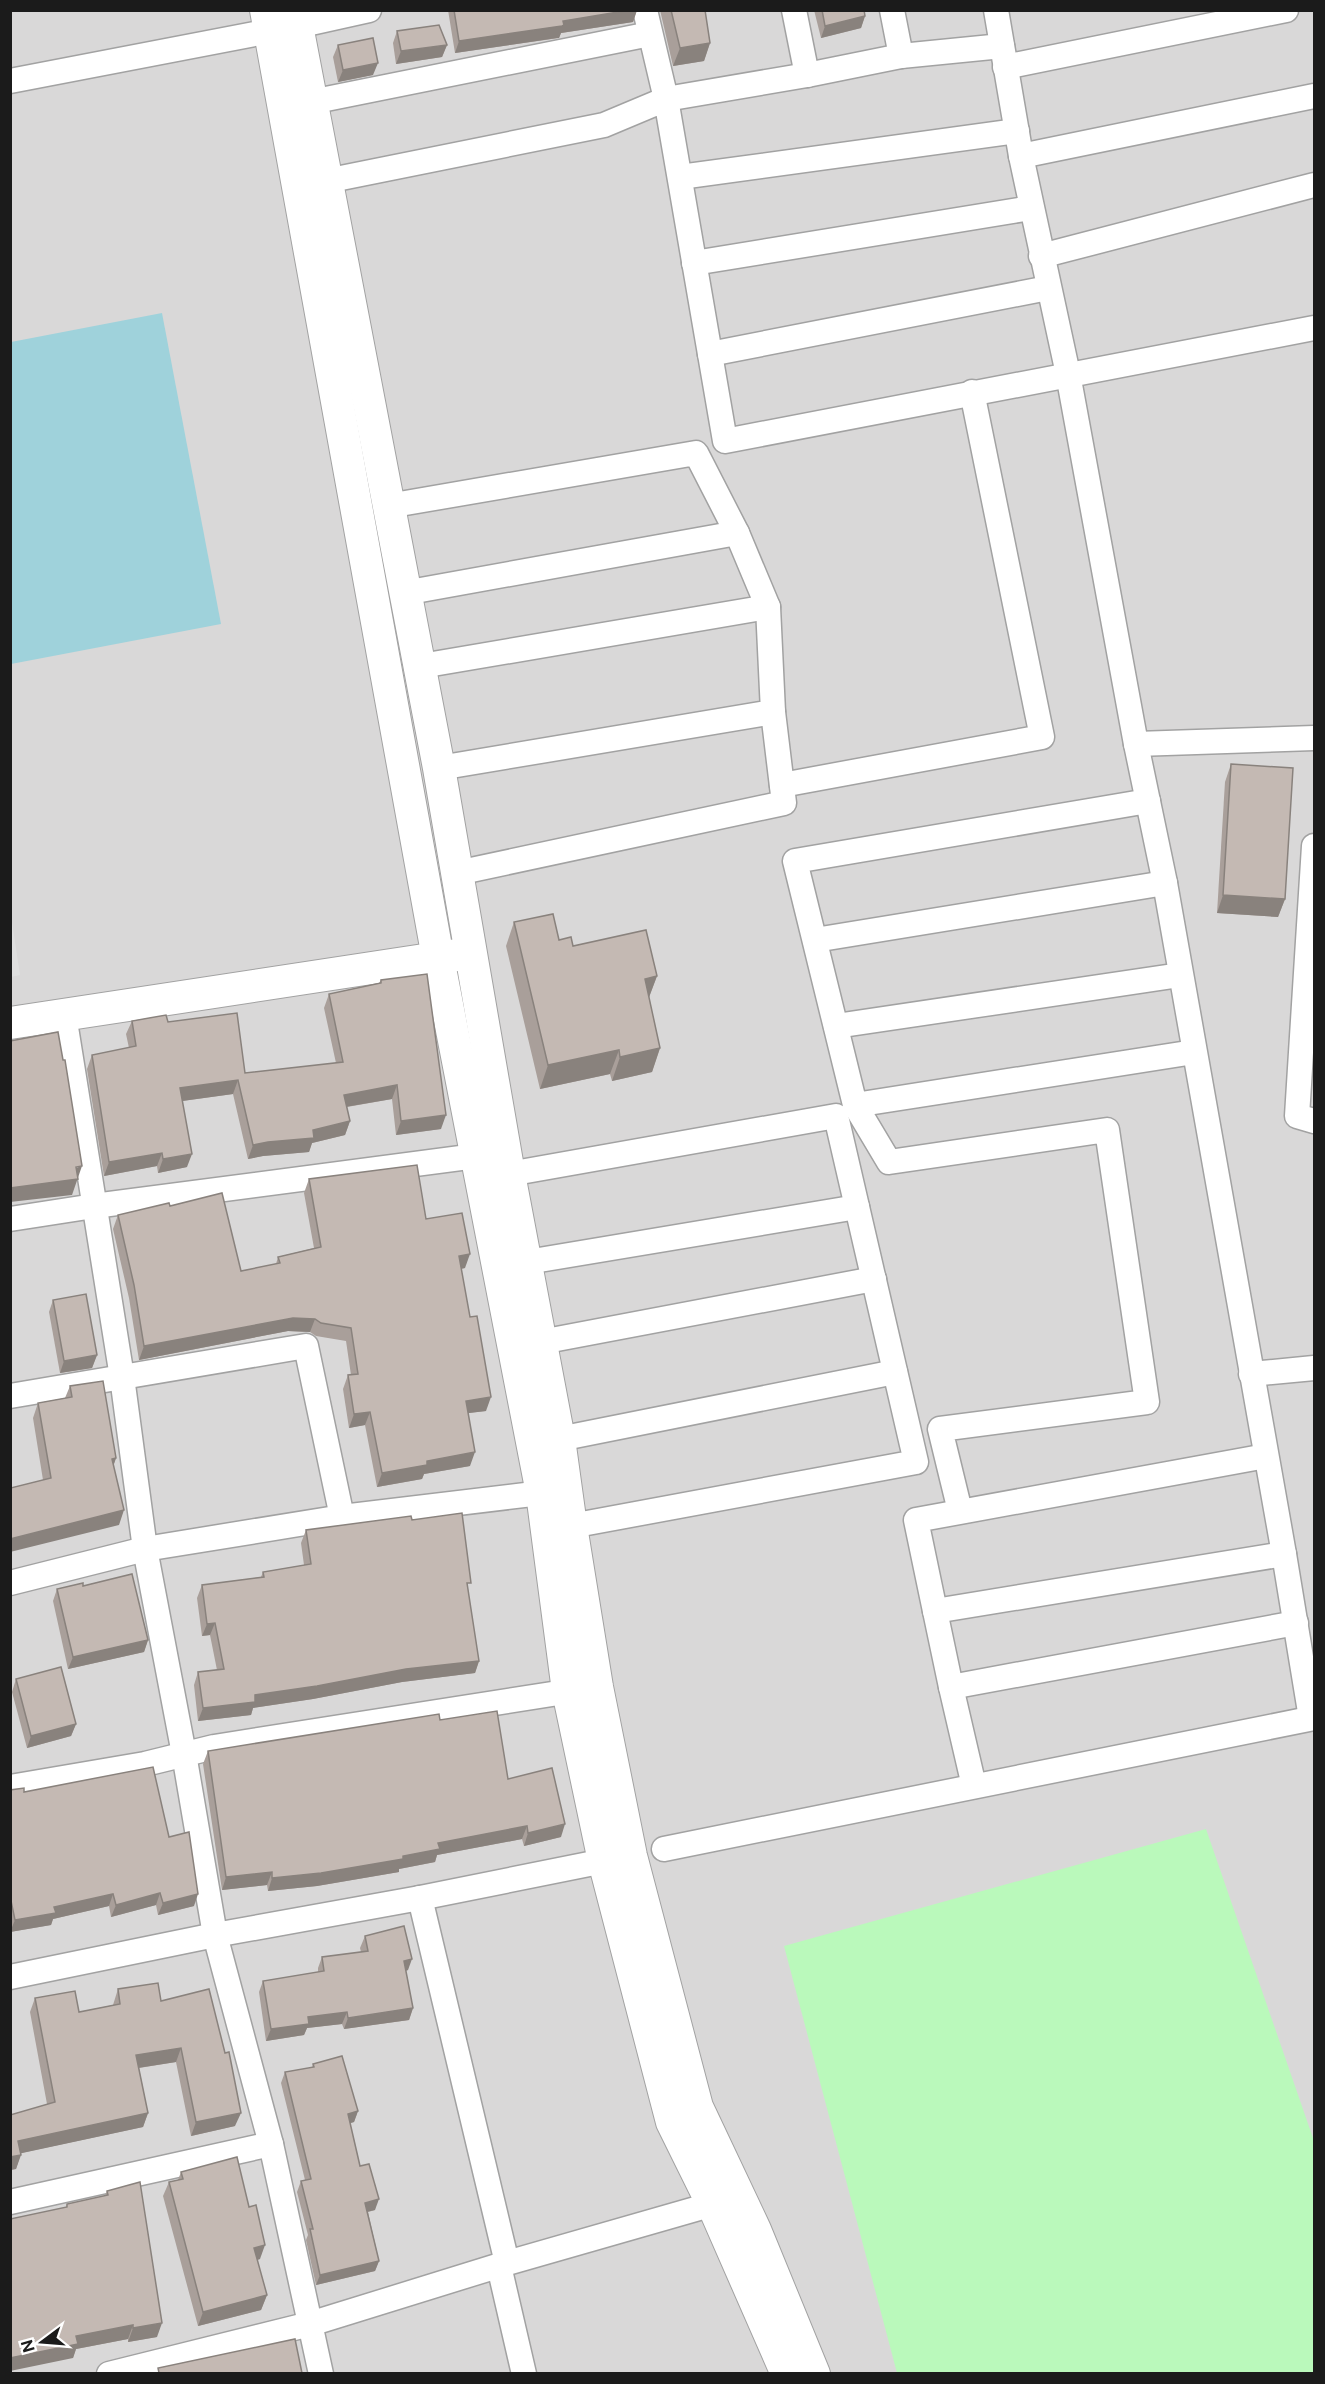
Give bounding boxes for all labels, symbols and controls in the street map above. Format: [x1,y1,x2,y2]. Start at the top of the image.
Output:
north arrow [12,2312,72,2372]
text: N [17,2337,39,2355]

